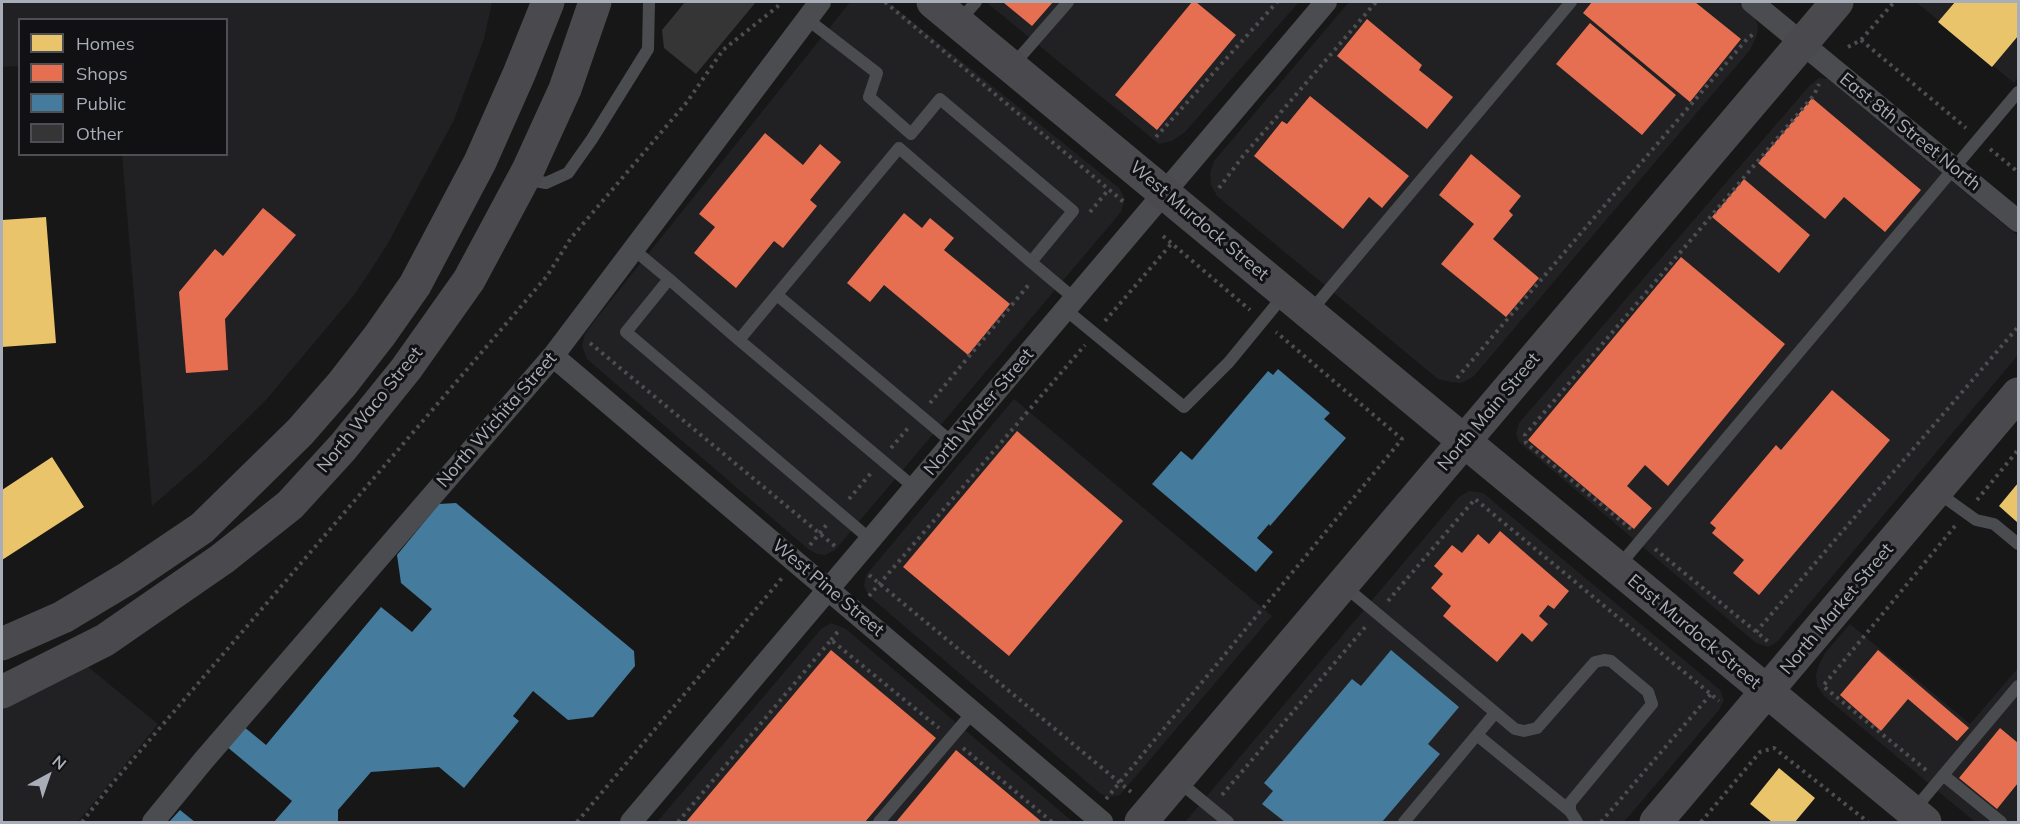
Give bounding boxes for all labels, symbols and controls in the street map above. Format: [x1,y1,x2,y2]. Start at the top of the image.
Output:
legend [18,18,228,156]
text: Homes [76,32,135,55]
text: Shops [76,62,128,85]
street label: East 8th Street North [1835,68,1985,196]
text: Public [76,92,126,115]
text: Other [76,122,123,145]
street label: West Murdock Street [1125,157,1273,285]
street label: North Waco Street [313,343,427,477]
street label: North Water Street [920,344,1038,480]
street label: North Wichita Street [432,348,562,492]
street label: North Main Street [1433,348,1545,476]
street label: West Pine Street [768,535,888,641]
street label: North Market Street [1776,539,1898,679]
street label: East Murdock Street [1623,570,1765,694]
north arrow [18,746,78,806]
text: N [49,751,71,774]

